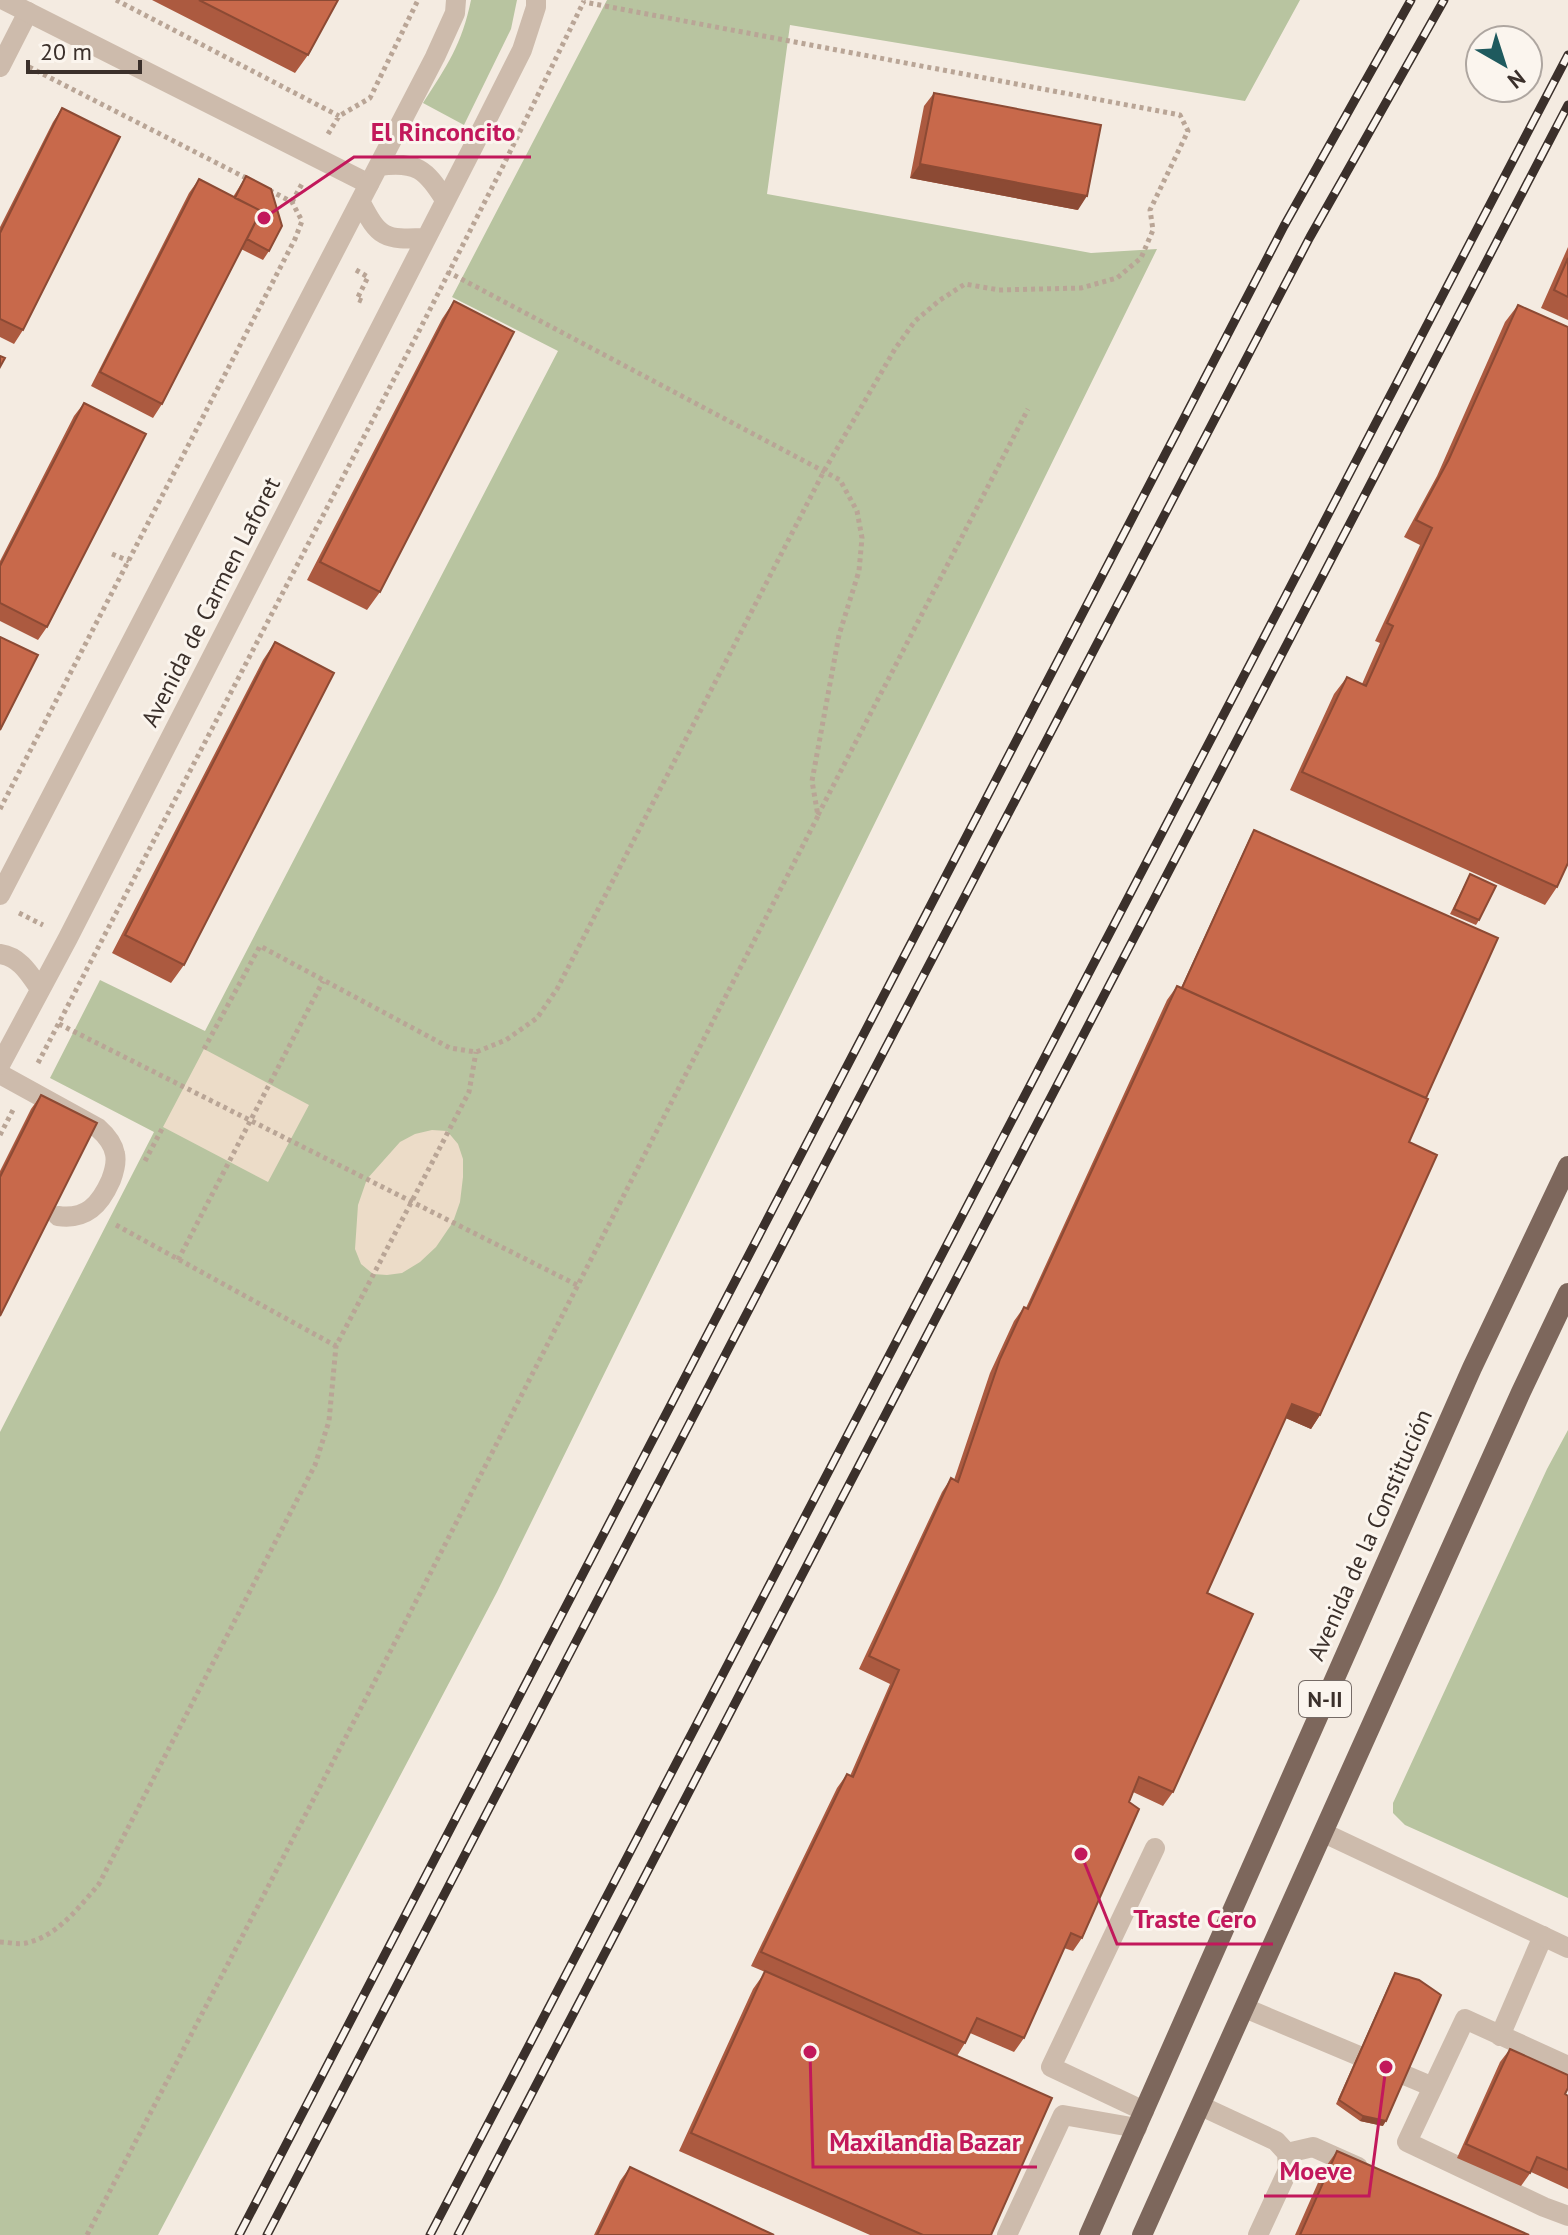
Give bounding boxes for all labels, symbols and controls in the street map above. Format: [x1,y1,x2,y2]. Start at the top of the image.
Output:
scale bar [28,24,140,74]
north arrow [1464,24,1544,104]
text: 20 m [40,36,92,67]
text: N [1502,64,1531,95]
callout: El Rinconcito [354,107,531,157]
text: El Rinconcito [371,115,515,148]
street label: Avenida de Carmen Laforet [134,472,287,732]
street label: Avenida de la Constitución [1300,1404,1439,1665]
road number: N-II [1299,1681,1351,1717]
callout: Traste Cero [1117,1894,1273,1944]
text: Traste Cero [1133,1902,1257,1935]
callout: Maxilandia Bazar [813,2117,1037,2167]
text: Maxilandia Bazar [829,2125,1022,2158]
callout: Moeve [1264,2146,1369,2196]
text: Moeve [1279,2154,1353,2187]

